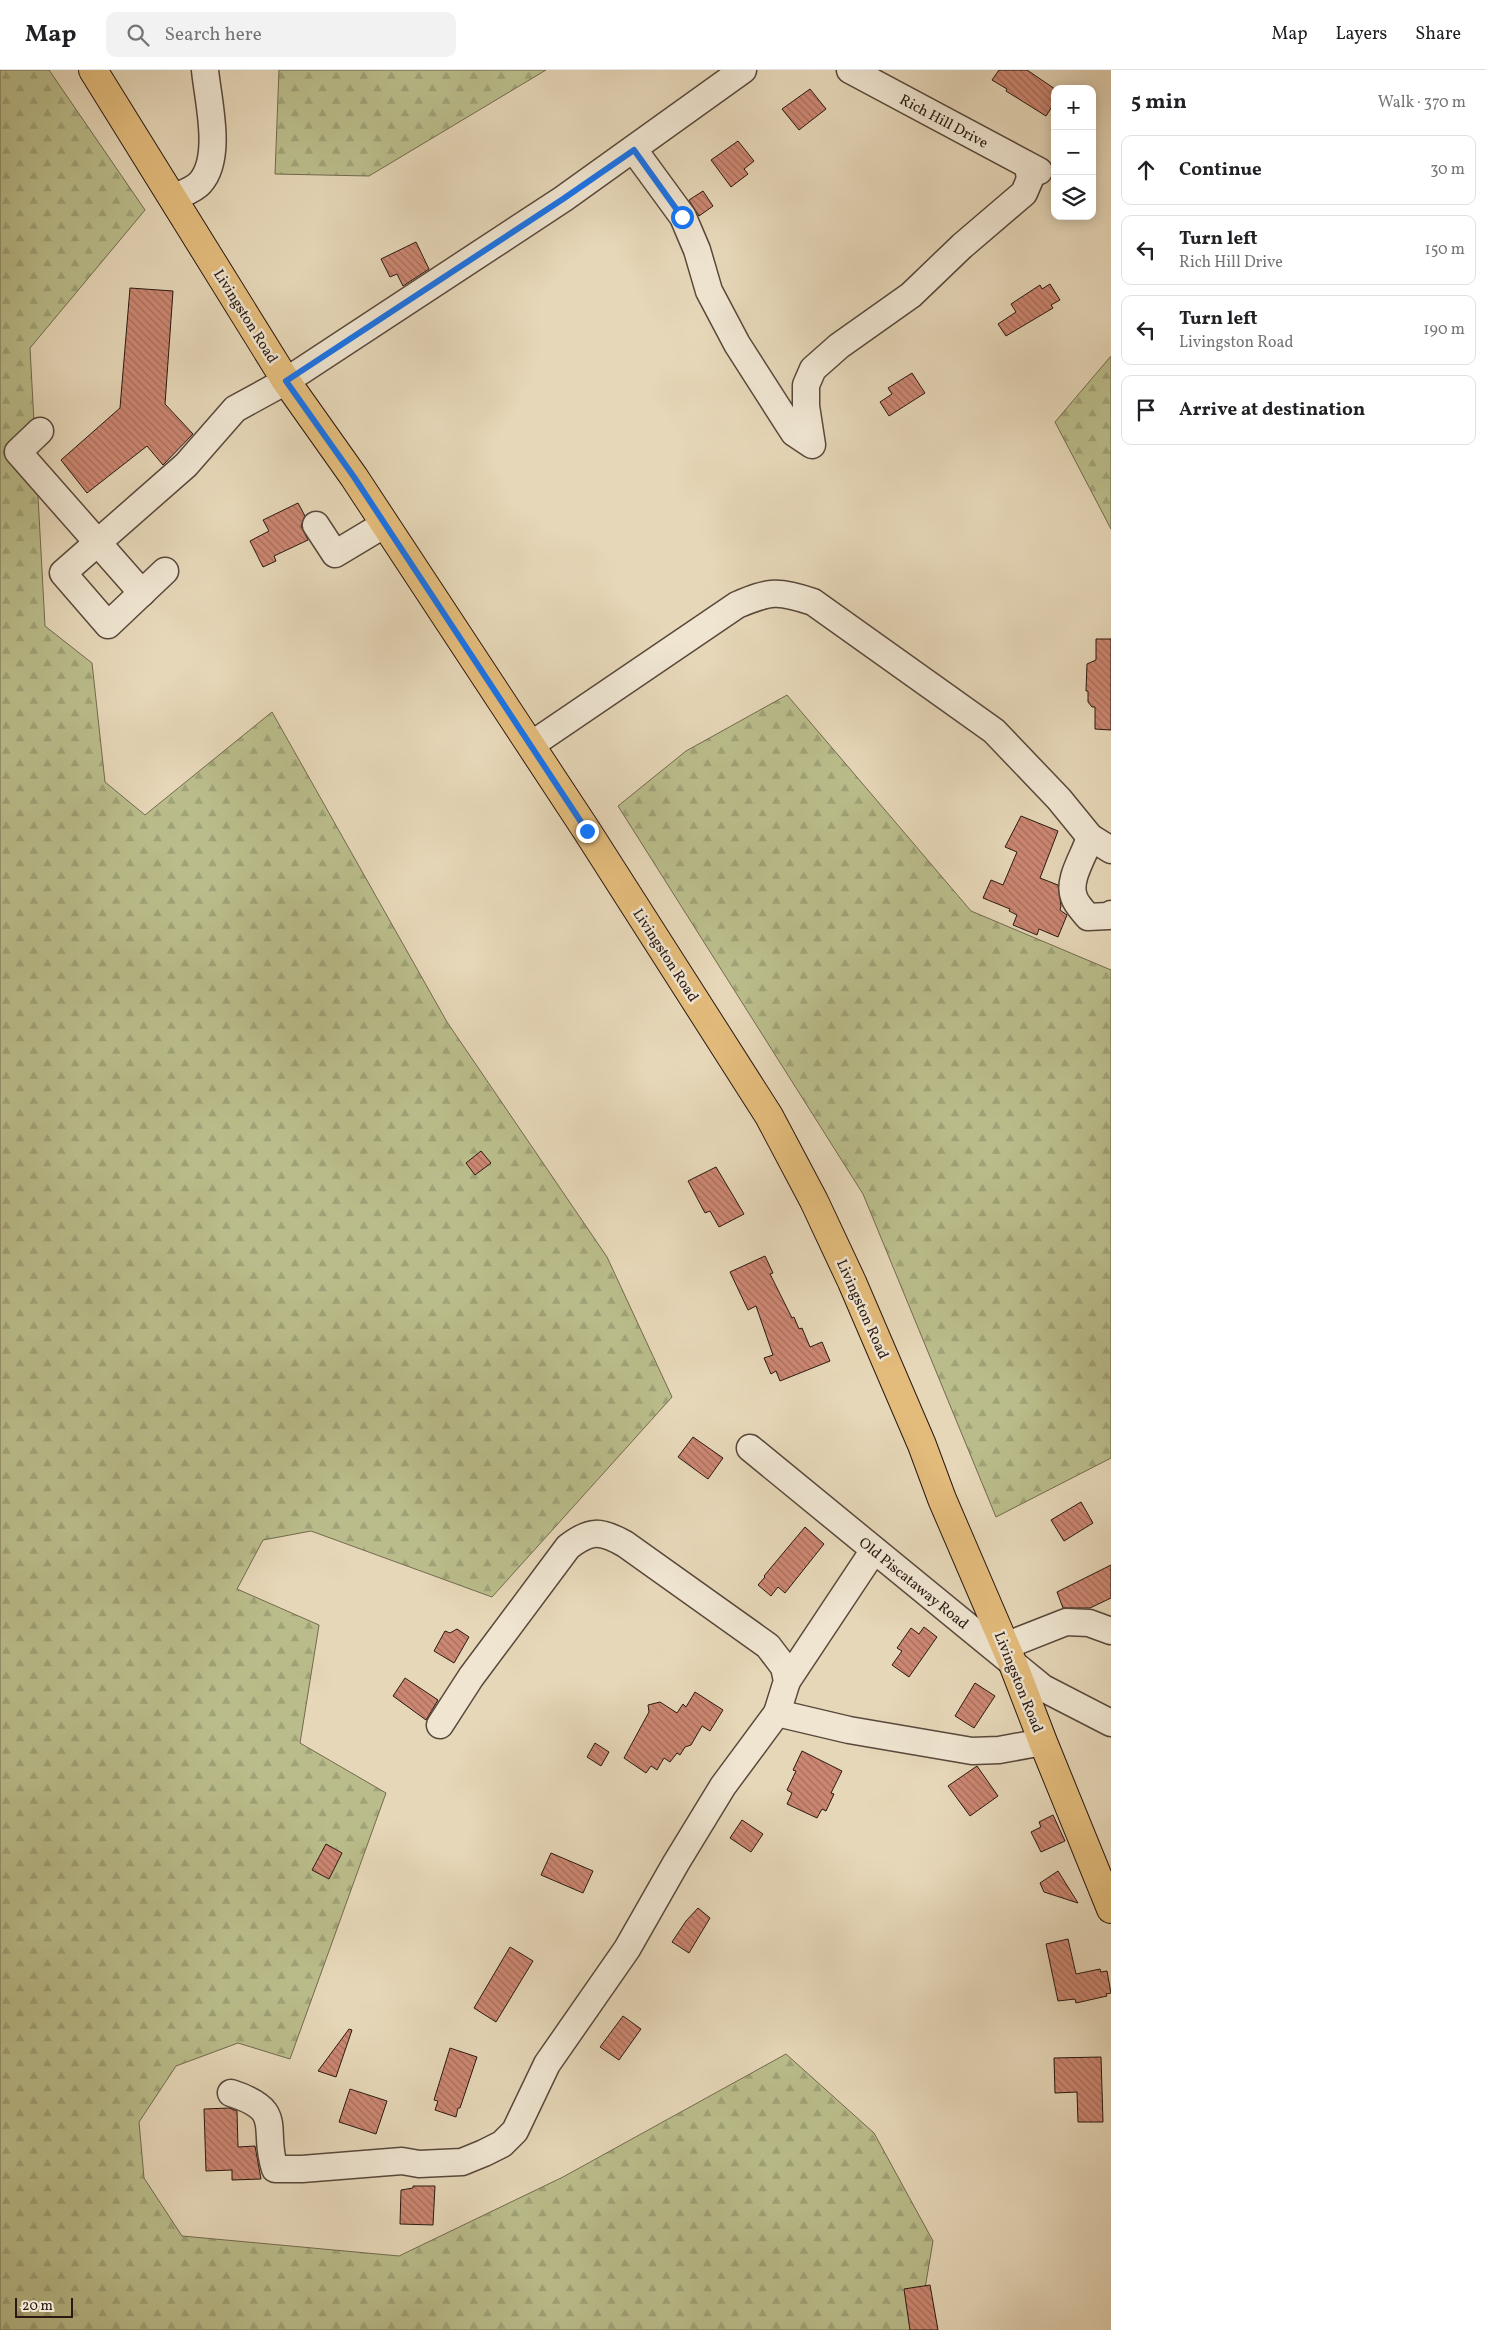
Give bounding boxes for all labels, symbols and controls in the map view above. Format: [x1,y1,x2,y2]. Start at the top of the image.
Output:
search box [106,12,456,57]
text: Map [25,18,76,52]
icon: search [124,21,152,49]
text: Search here [164,22,262,48]
text: Map [1271,22,1307,47]
text: Layers [1335,22,1387,47]
text: Share [1415,22,1461,47]
map controls [1051,85,1096,220]
button: + [1051,85,1096,130]
text: 5 min [1131,88,1187,117]
street label: Rich Hill Drive [895,90,991,154]
text: Walk · 370 m [1378,92,1466,114]
button: − [1051,130,1096,175]
icon: ahead [1132,156,1160,184]
text: Continue [1179,157,1262,183]
text: 30 m [1430,159,1465,181]
button: layers [1051,175,1096,220]
route start [671,206,694,229]
text: Turn left [1179,226,1258,252]
icon: left [1132,236,1160,264]
text: 150 m [1424,239,1465,261]
text: Rich Hill Drive [1179,252,1283,274]
street label: Livingston Road [207,266,282,368]
text: Turn left [1179,306,1258,332]
icon: left [1132,316,1160,344]
text: 190 m [1423,319,1465,341]
text: Livingston Road [1179,332,1293,354]
icon: arrive [1132,396,1160,424]
text: Arrive at destination [1179,397,1365,423]
route end [576,820,599,843]
street label: Livingston Road [627,905,703,1007]
street label: Livingston Road [830,1256,893,1363]
street label: Old Piscataway Road [854,1533,972,1635]
street label: Livingston Road [988,1629,1047,1736]
scale bar [15,2295,72,2318]
text: 20 m [22,2297,53,2316]

